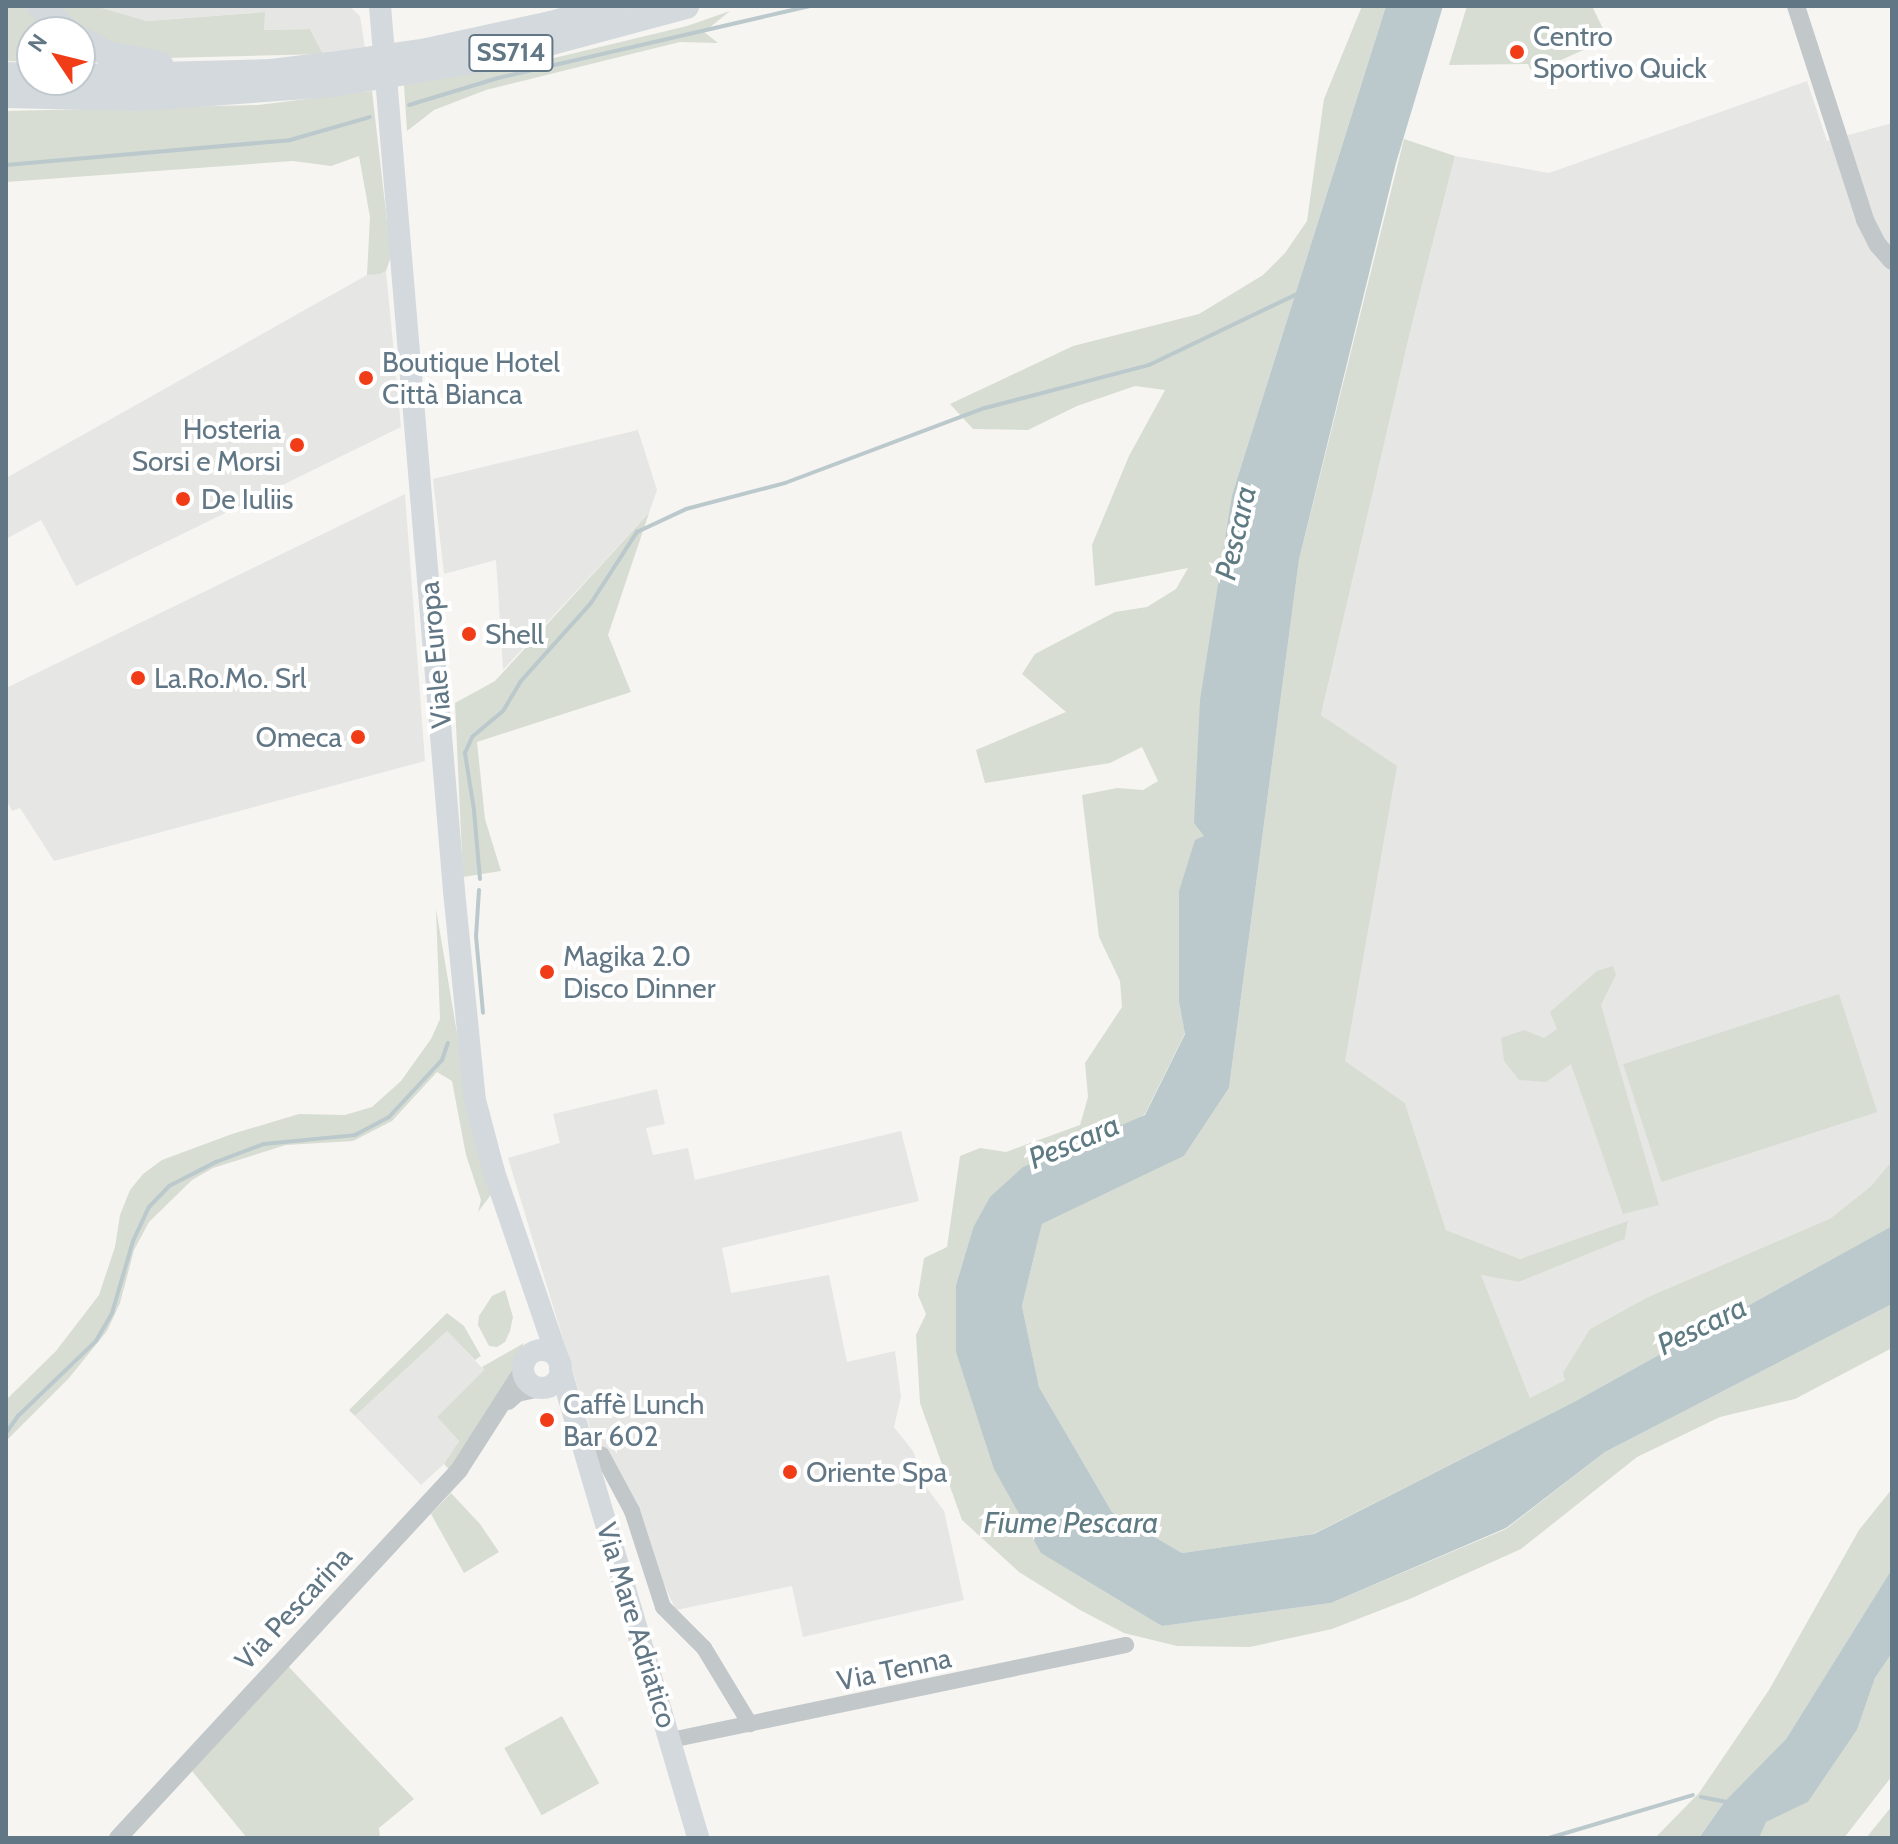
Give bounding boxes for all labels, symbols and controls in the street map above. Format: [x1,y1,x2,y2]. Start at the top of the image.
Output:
north arrow [16,16,96,96]
place label: Centro Sportivo Quick [1533,19,1707,85]
text: N [22,29,53,57]
road number: SS714 [467,31,555,75]
marker: Centro Sportivo Quick [1508,43,1526,61]
place label: Boutique Hotel Città Bianca [382,345,560,411]
marker: Boutique Hotel Città Bianca [357,369,375,387]
place label: Hosteria Sorsi e Morsi [132,412,281,478]
marker: Hosteria Sorsi e Morsi [288,436,306,454]
place label: De Iuliis [201,482,293,516]
water label: Pescara [1208,483,1264,583]
marker: De Iuliis [172,488,194,510]
street label: Viale Europa [412,580,458,730]
place label: Shell [485,617,544,651]
marker: Shell [460,625,478,643]
place label: La.Ro.Mo. Srl [154,661,306,695]
marker: La.Ro.Mo. Srl [129,669,147,687]
place label: Omeca [256,720,342,754]
marker: Omeca [349,728,367,746]
place label: Magika 2.0 Disco Dinner [563,939,715,1005]
marker: Magika 2.0 Disco Dinner [538,963,556,981]
water label: Pescara [1023,1107,1125,1177]
water label: Pescara [1651,1289,1753,1363]
place label: Caffè Lunch Bar 602 [563,1387,704,1453]
marker: Caffè Lunch Bar 602 [538,1411,556,1429]
place label: Oriente Spa [806,1455,947,1489]
marker: Oriente Spa [781,1463,799,1481]
water label: Fiume Pescara [984,1505,1158,1541]
street label: Via Mare Adriatico [590,1518,684,1732]
street label: Via Pescarina [228,1540,358,1676]
street label: Via Tenna [834,1641,954,1697]

